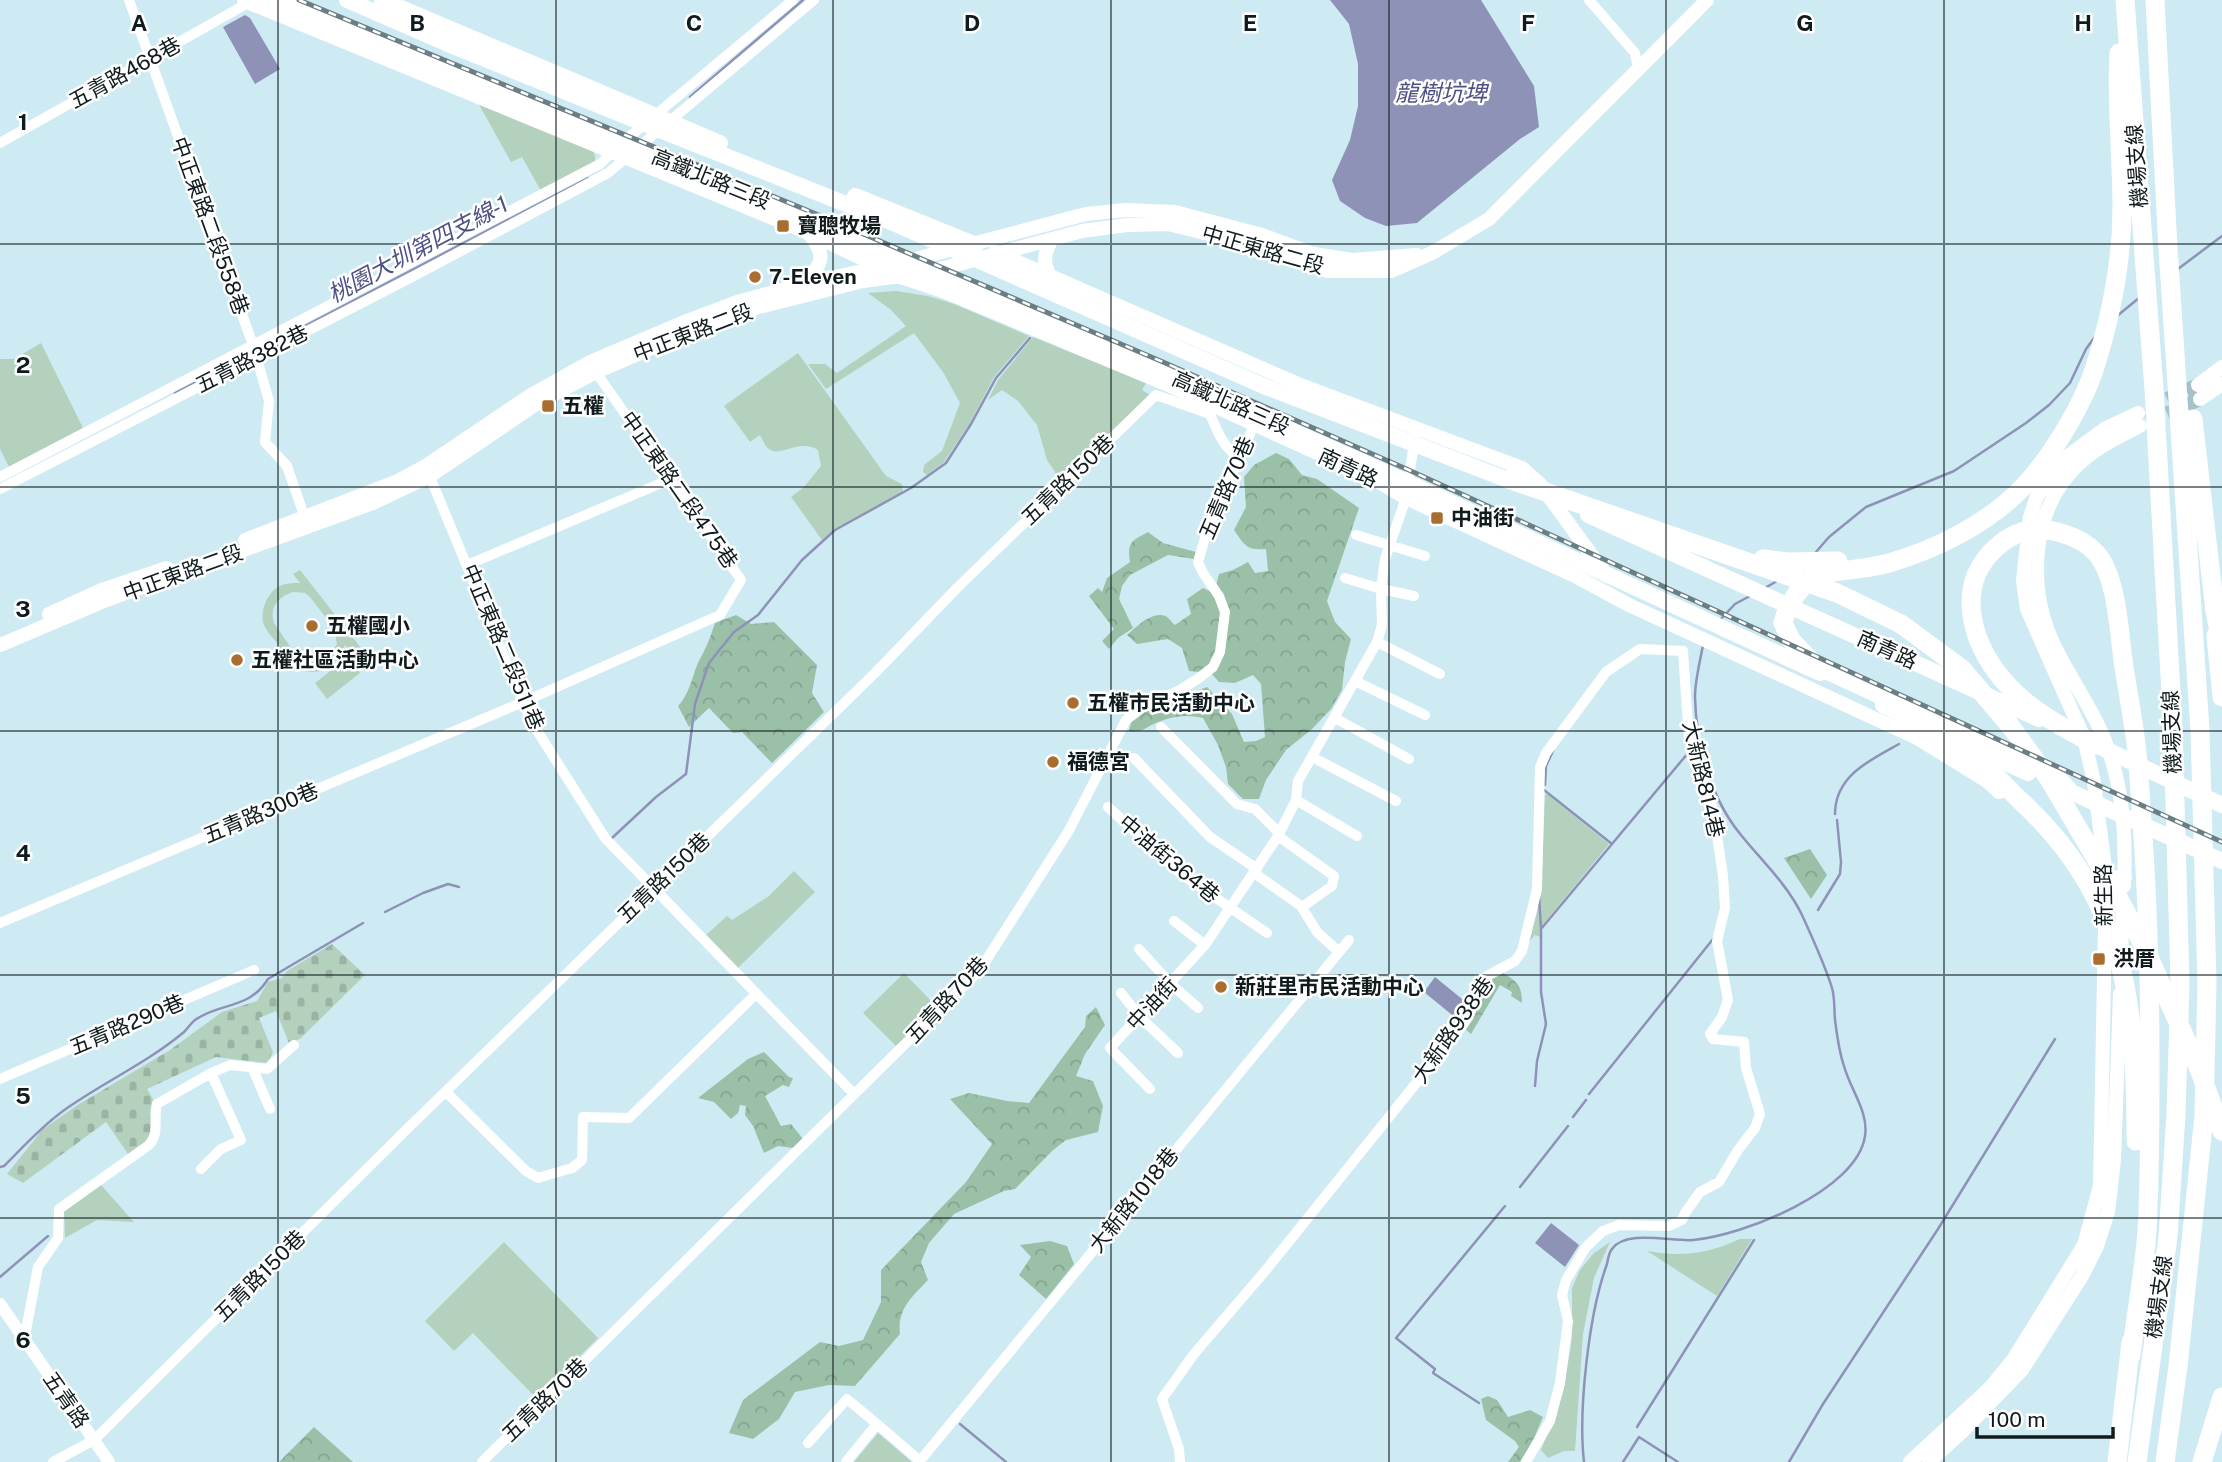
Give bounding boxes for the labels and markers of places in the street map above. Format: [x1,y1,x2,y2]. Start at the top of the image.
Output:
place label: 寶聰牧場 [797,213,881,238]
marker: 寶聰牧場 [775,218,791,234]
place label: 7-Eleven [769,264,857,289]
marker: 7-Eleven [747,269,763,285]
place label: 五權 [562,393,604,418]
marker: 五權 [540,398,556,414]
place label: 中油街 [1451,505,1514,530]
marker: 中油街 [1429,510,1445,526]
place label: 五權國小 [326,613,410,638]
marker: 五權國小 [304,618,320,634]
place label: 五權社區活動中心 [251,647,419,672]
marker: 五權社區活動中心 [229,652,245,668]
place label: 五權市民活動中心 [1087,690,1255,715]
marker: 五權市民活動中心 [1065,695,1081,711]
place label: 福德宮 [1067,749,1130,774]
marker: 福德宮 [1045,754,1061,770]
place label: 洪厝 [2113,946,2155,971]
marker: 洪厝 [2091,951,2107,967]
place label: 新莊里市民活動中心 [1235,974,1424,999]
marker: 新莊里市民活動中心 [1213,979,1229,995]

